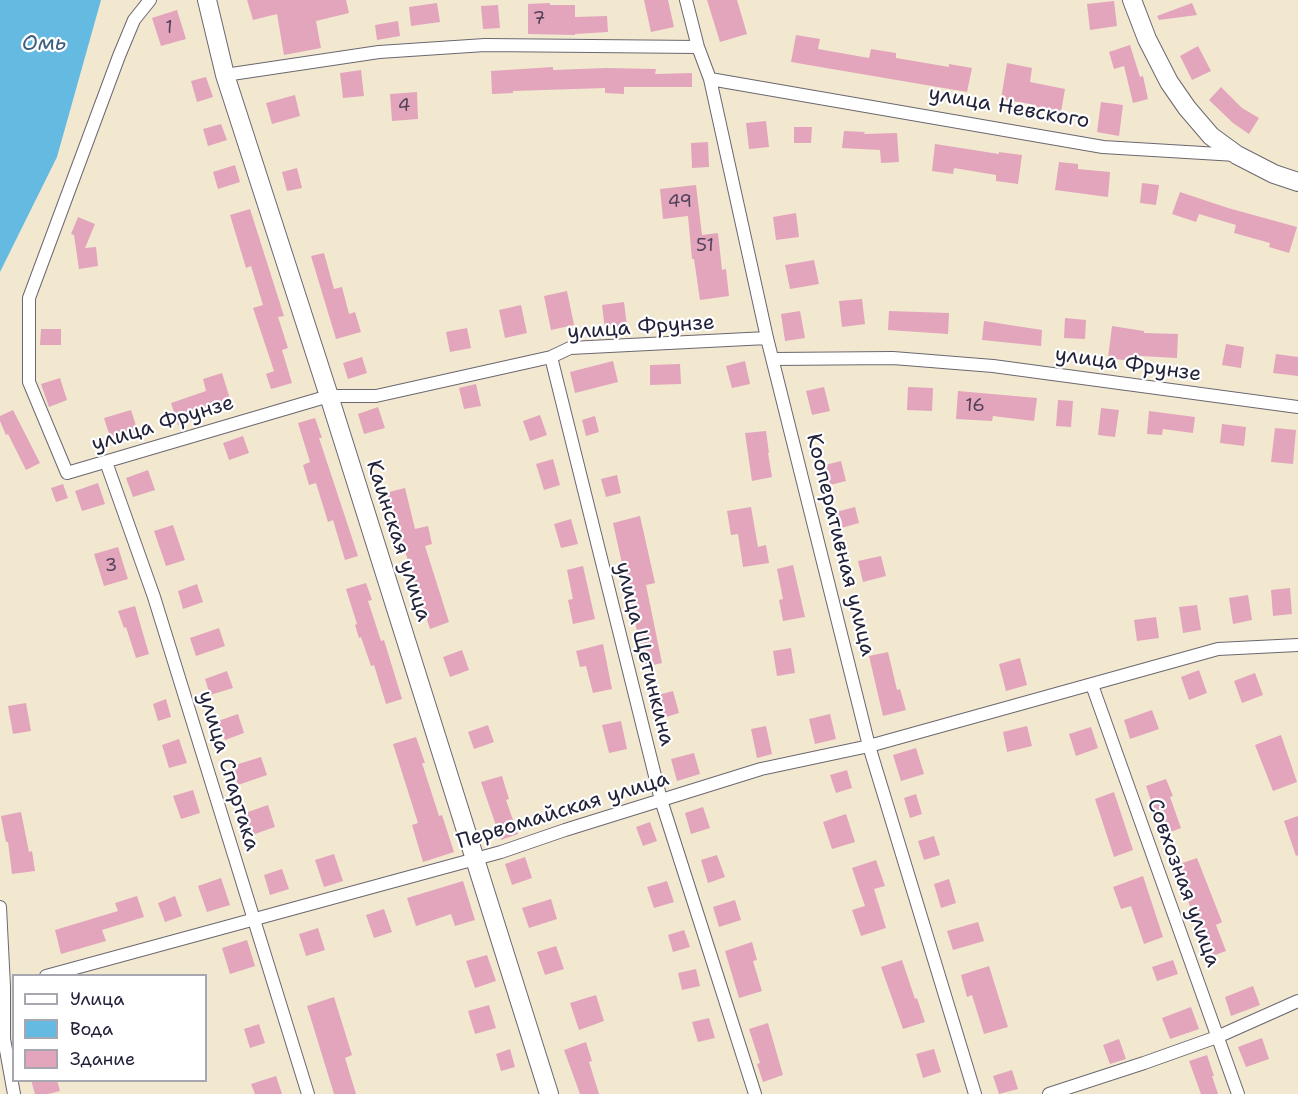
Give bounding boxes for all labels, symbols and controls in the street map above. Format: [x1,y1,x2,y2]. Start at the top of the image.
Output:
house number: 7 [533,8,545,30]
house number: 1 [165,17,173,39]
water label: Омь [22,31,66,57]
street label: улица Невского [926,81,1092,135]
house number: 4 [398,95,410,117]
house number: 49 [668,191,692,213]
house number: 51 [696,235,714,257]
street label: улица Фрунзе [566,310,716,346]
street label: улица Фрунзе [1053,342,1203,388]
street label: улица Фрунзе [89,390,237,458]
house number: 16 [965,395,985,417]
street label: Кооперативная улица [800,431,880,659]
street label: Каинская улица [360,457,436,625]
house number: 3 [105,555,117,577]
street label: улица Щетинкина [609,559,679,749]
street label: улица Спартака [192,688,264,854]
street label: Первомайская улица [454,767,672,855]
street label: Совхозная улица [1141,795,1225,971]
legend [12,974,207,1082]
text: Улица [70,987,124,1011]
text: Вода [70,1017,113,1041]
text: Здание [70,1047,135,1071]

